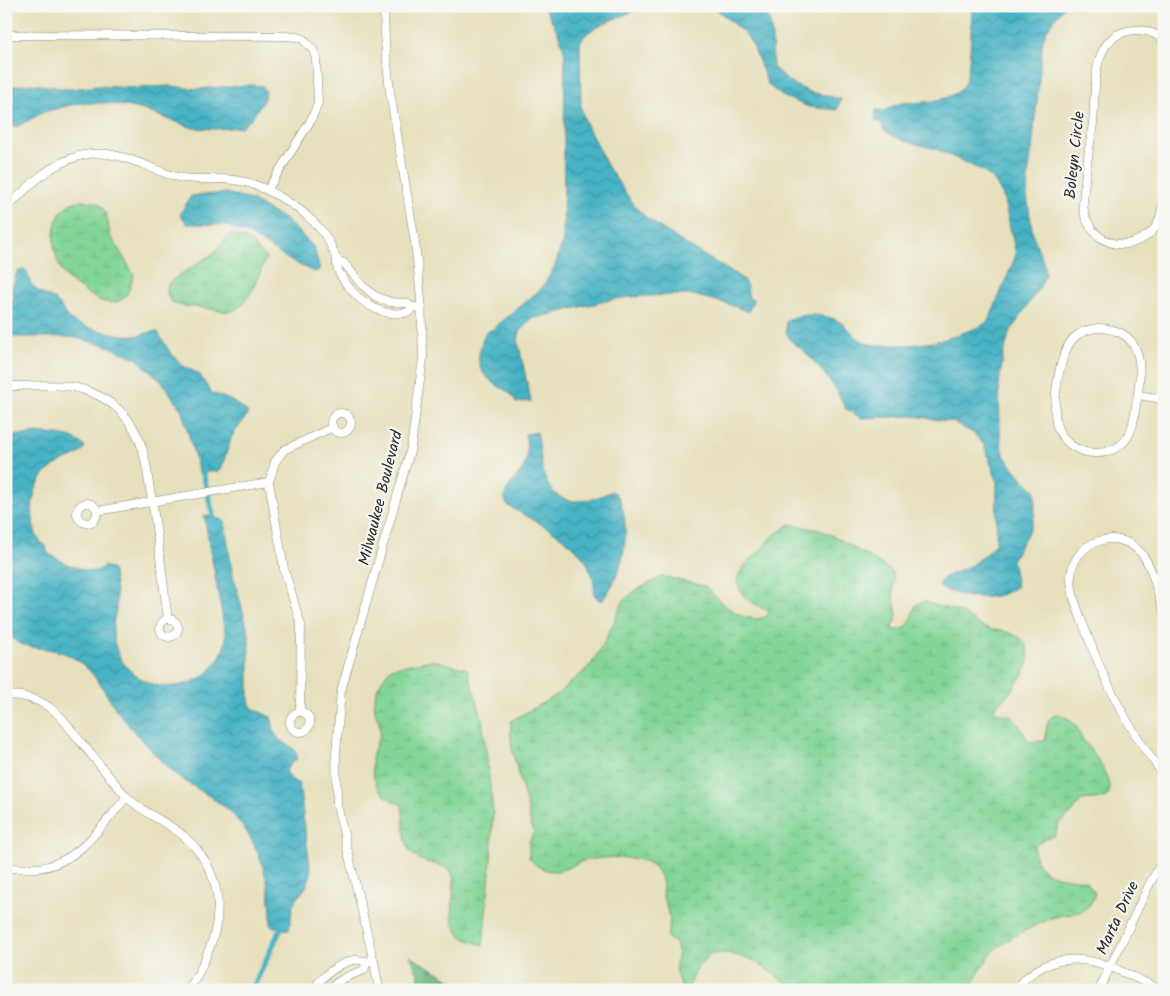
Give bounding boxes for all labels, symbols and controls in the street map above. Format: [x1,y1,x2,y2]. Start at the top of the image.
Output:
street label: Boleyn Circle [1058,110,1092,200]
street label: Milwaukee Boulevard [352,427,410,568]
street label: Marta Drive [1090,877,1146,959]

